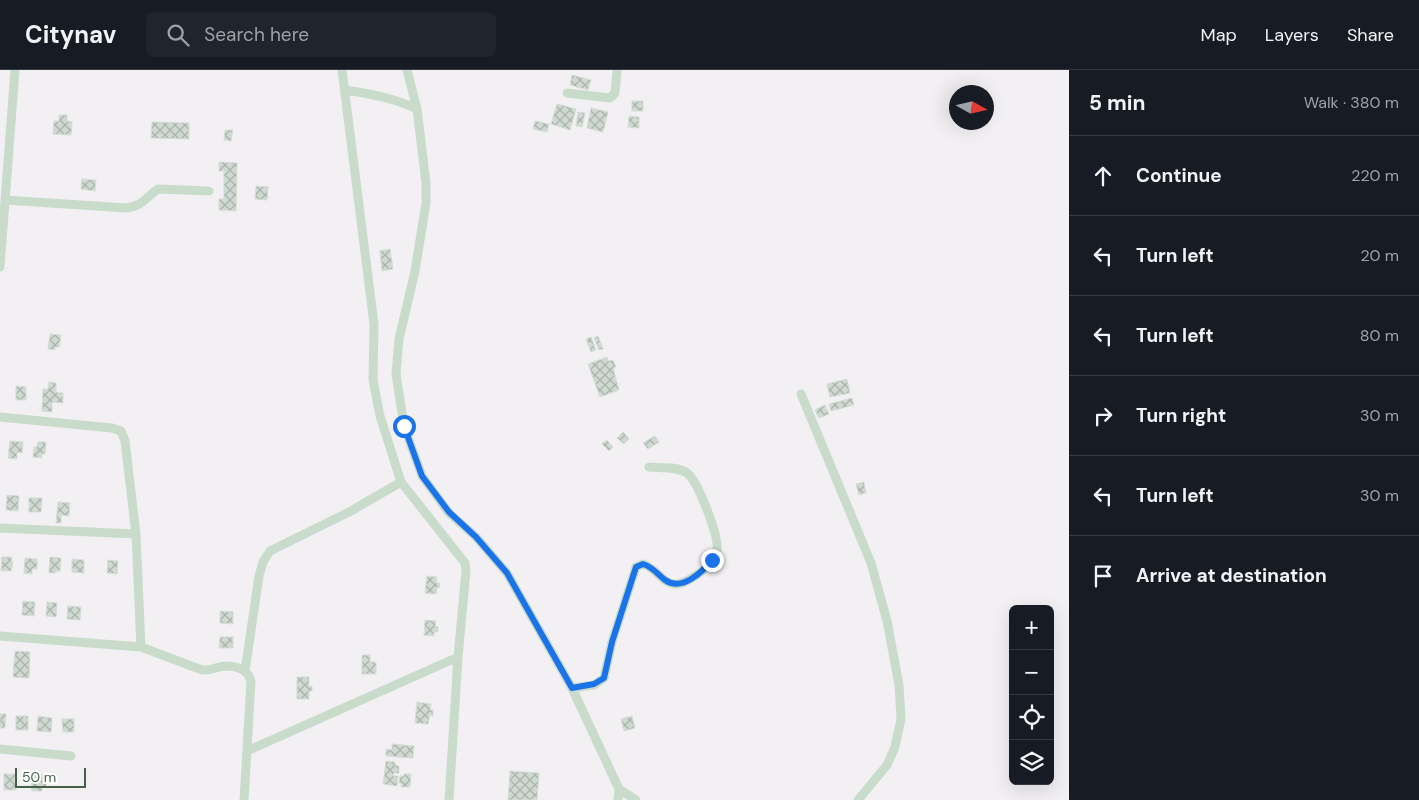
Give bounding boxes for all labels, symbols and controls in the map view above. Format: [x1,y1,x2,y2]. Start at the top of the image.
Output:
search box [146,12,496,57]
text: Citynav [25,19,116,50]
icon: search [164,21,192,49]
text: Search here [204,22,309,47]
text: Map [1201,23,1237,47]
text: Layers [1265,23,1319,47]
text: Share [1347,23,1394,47]
north arrow [949,85,994,130]
text: 5 min [1089,89,1145,117]
text: Walk · 380 m [1304,92,1399,113]
icon: ahead [1089,162,1117,190]
text: Continue [1136,163,1222,188]
text: 220 m [1351,165,1399,186]
icon: left [1089,242,1117,270]
text: Turn left [1136,243,1214,268]
text: 20 m [1360,245,1399,266]
icon: left [1089,322,1117,350]
text: Turn left [1136,323,1214,348]
text: 80 m [1360,325,1399,346]
icon: right [1089,402,1117,430]
text: Turn right [1136,403,1226,428]
text: 30 m [1360,405,1399,426]
route start [393,415,416,438]
icon: left [1089,482,1117,510]
text: Turn left [1136,483,1214,508]
text: 30 m [1360,485,1399,506]
route end [701,549,724,572]
icon: arrive [1089,562,1117,590]
text: Arrive at destination [1136,563,1327,588]
map controls [1009,605,1054,785]
button: + [1009,605,1054,650]
button: − [1009,650,1054,695]
button: locate [1009,695,1054,740]
button: layers [1009,740,1054,785]
scale bar [15,765,86,788]
text: 50 m [22,768,56,786]

